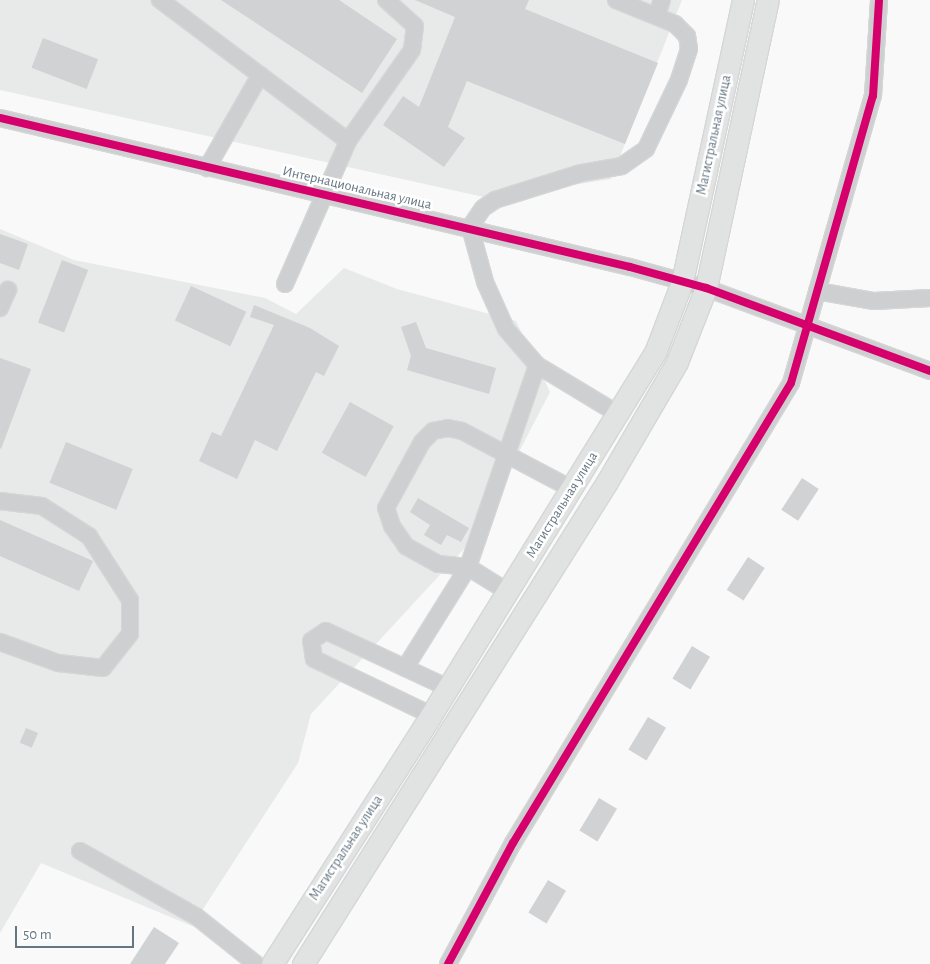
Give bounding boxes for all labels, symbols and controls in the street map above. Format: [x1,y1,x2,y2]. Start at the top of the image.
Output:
street label: Магистральная улица [693,74,735,196]
street label: Интернациональная улица [281,163,433,213]
street label: Магистральная улица [523,449,601,561]
street label: Магистральная улица [306,792,386,904]
scale bar [18,916,136,948]
text: 50 m [23,927,52,942]

